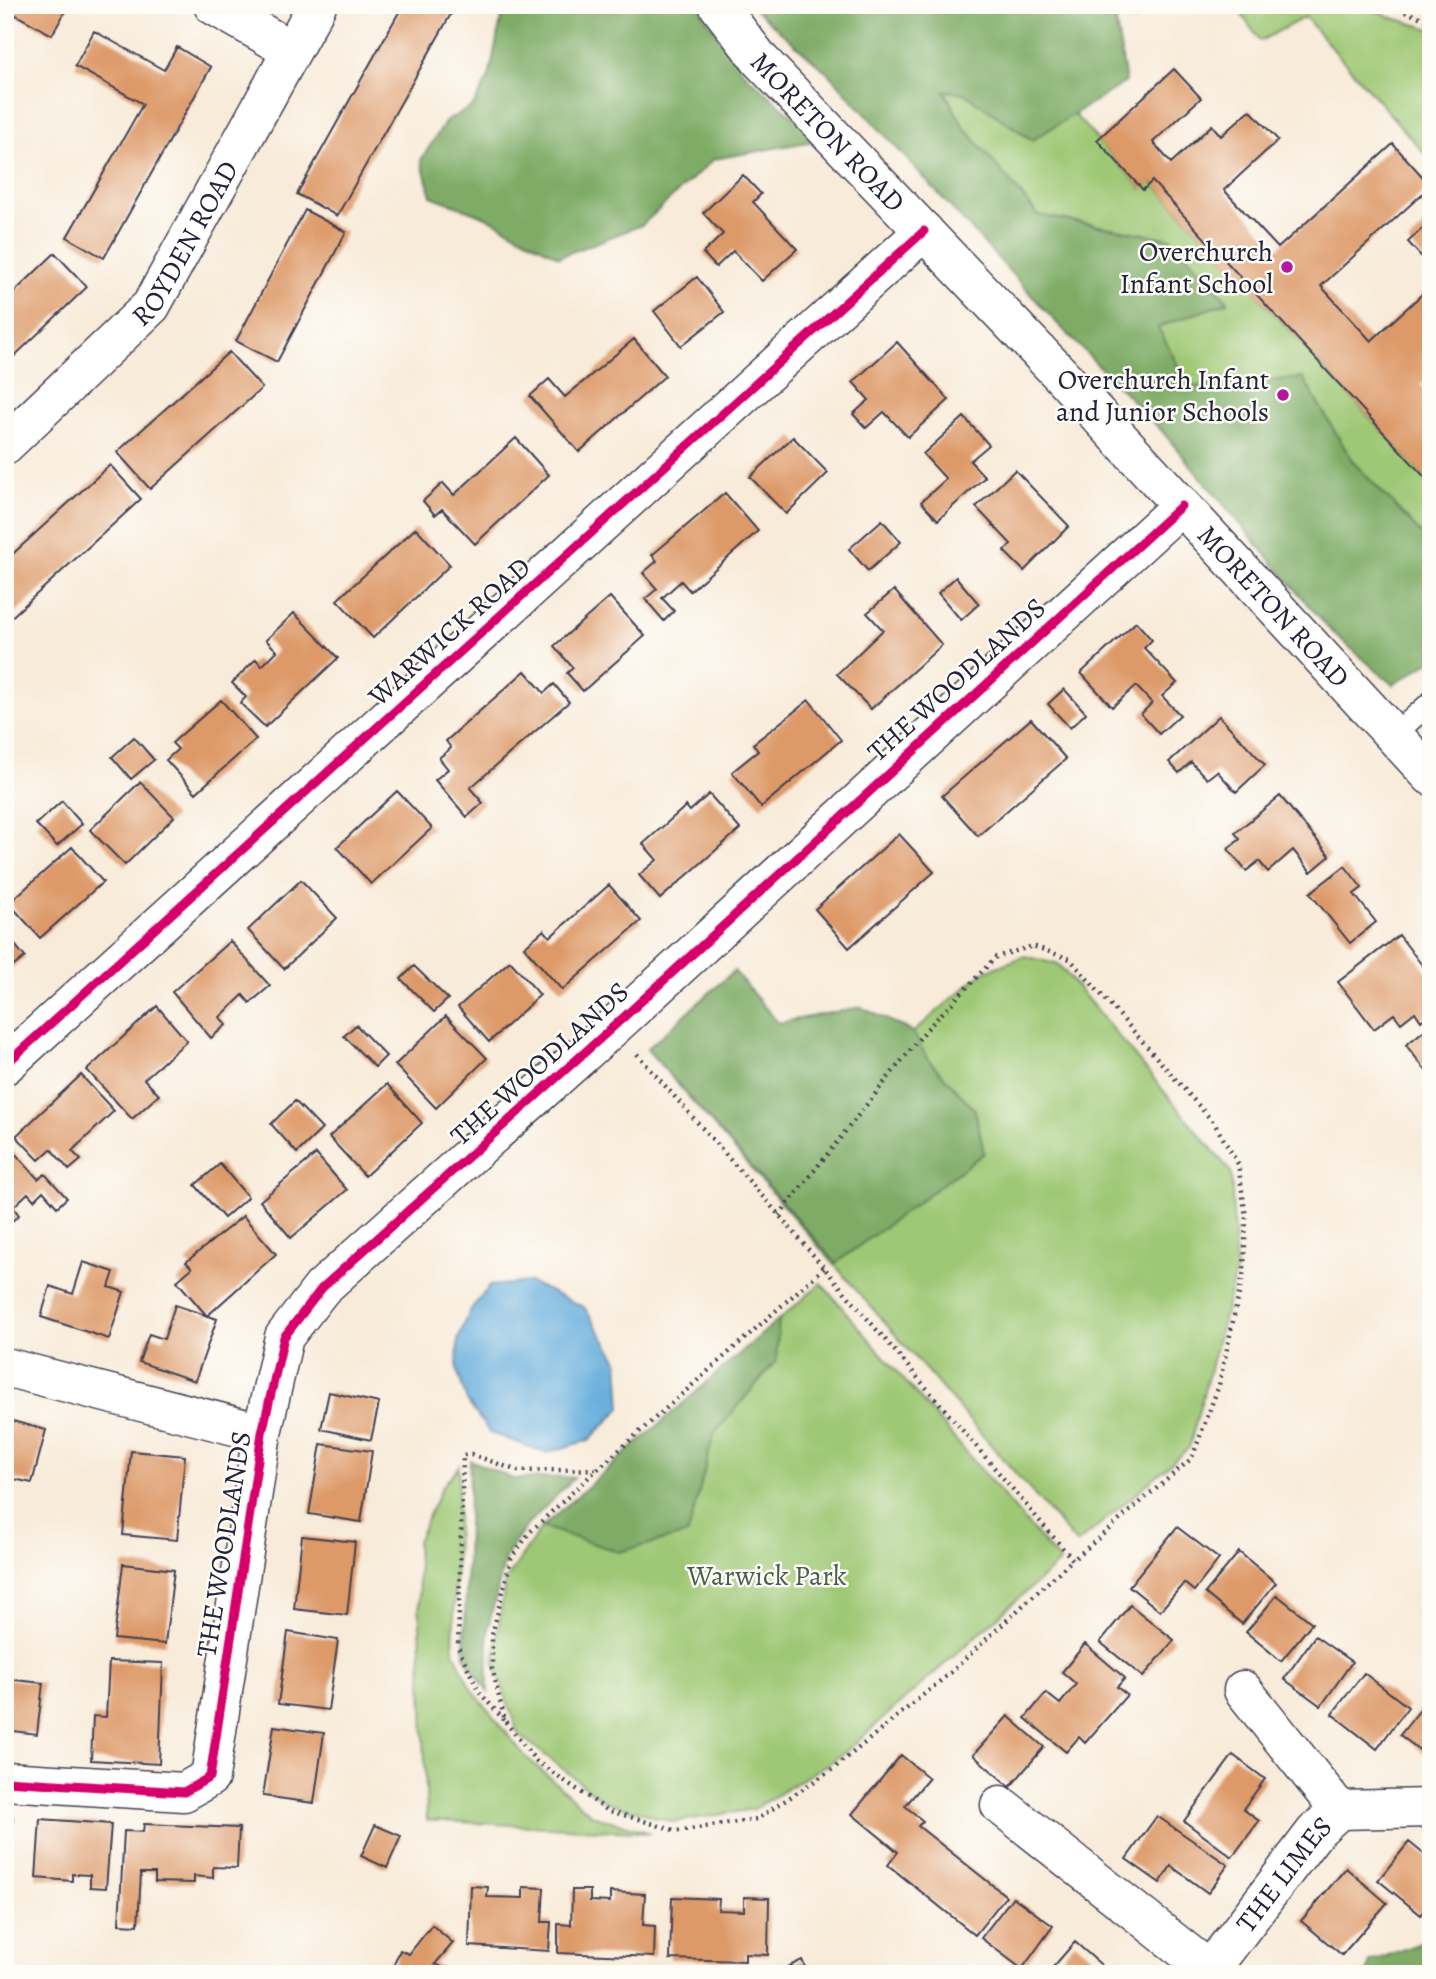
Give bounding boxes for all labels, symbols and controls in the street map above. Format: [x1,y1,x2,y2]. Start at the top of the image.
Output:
street label: MORETON ROAD [742,44,913,221]
street label: ROYDEN ROAD [123,154,248,335]
place label: Overchurch Infant School [1120,233,1273,303]
marker: Overchurch Infant School [1279,259,1295,275]
place label: Overchurch Infant and Junior Schools [1056,361,1269,431]
marker: Overchurch Infant and Junior Schools [1275,387,1291,403]
street label: MORETON ROAD [1189,517,1358,696]
street label: WARWICK ROAD [360,549,539,716]
street label: THE WOODLANDS [859,589,1054,770]
street label: THE WOODLANDS [442,973,637,1154]
street label: THE WOODLANDS [187,1429,261,1660]
park label: Warwick Park [686,1557,847,1595]
street label: THE LIMES [1227,1808,1341,1941]

